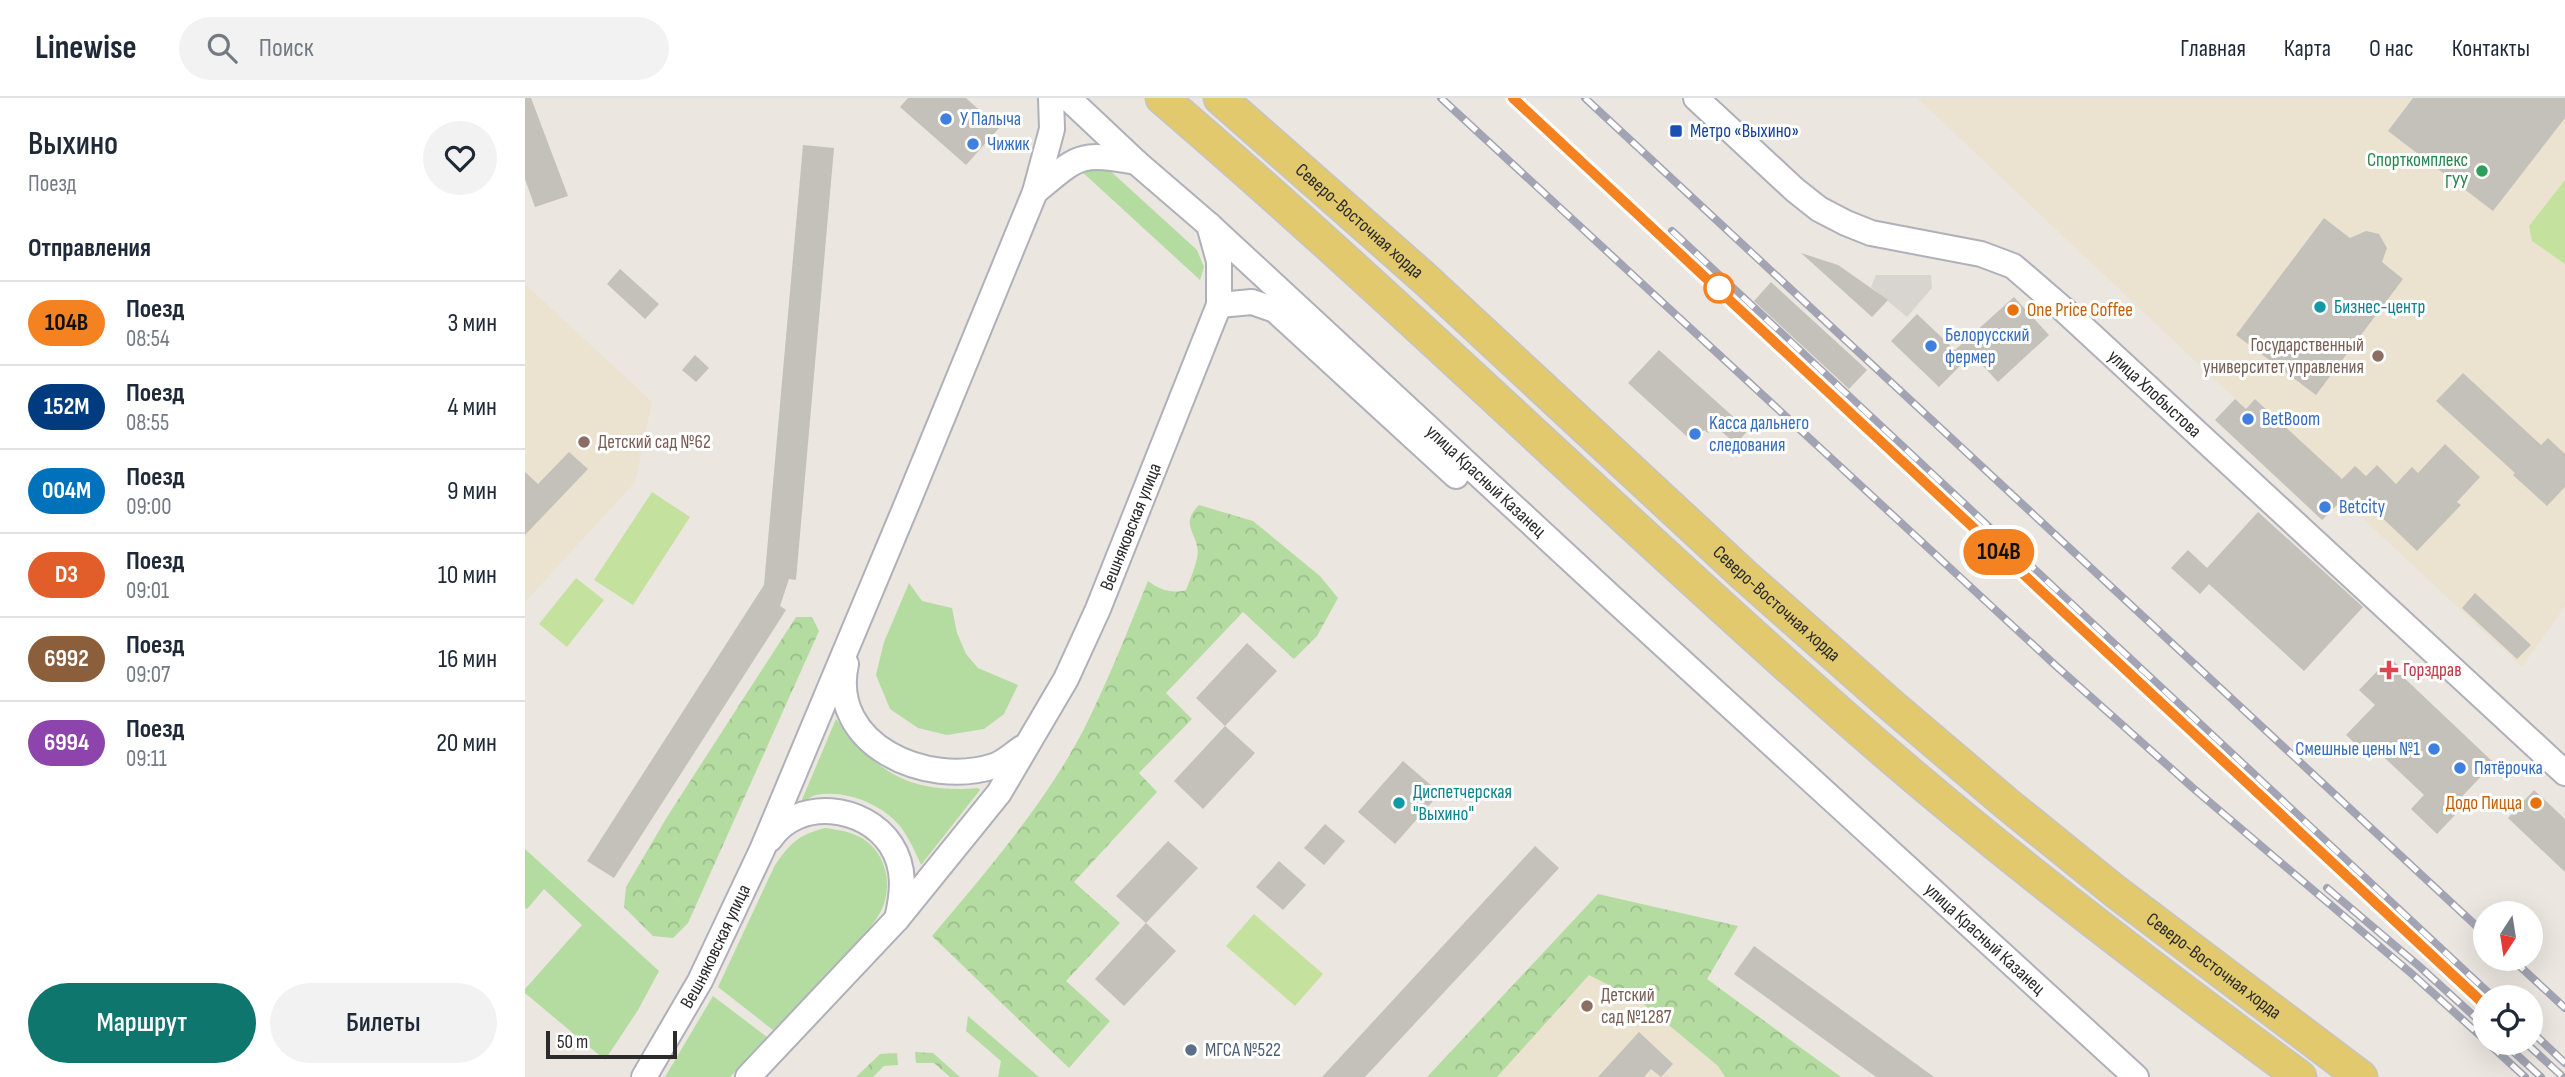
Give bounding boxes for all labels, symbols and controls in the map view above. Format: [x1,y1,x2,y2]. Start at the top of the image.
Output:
search box [179,17,669,80]
text: Linewise [35,28,137,68]
icon: search [203,29,241,67]
text: Поиск [259,33,314,64]
text: Главная [2180,34,2246,63]
text: Карта [2284,34,2331,63]
text: О нас [2369,34,2414,63]
text: Контакты [2452,34,2530,63]
place label: У Палыча [960,108,1021,131]
marker: У Палыча [938,111,954,127]
place label: Метро «Выхино» [1690,120,1799,143]
button: heart [423,121,497,195]
marker: Метро «Выхино» [1668,123,1684,139]
text: Выхино [28,124,118,164]
place label: Чижик [987,133,1030,156]
marker: Чижик [965,136,981,152]
place label: Спорткомплекс ГУУ [2367,149,2468,194]
street label: Северо-Восточная хорда [1291,158,1428,284]
marker: Спорткомплекс ГУУ [2474,163,2490,179]
text: Поезд [28,170,76,198]
text: Отправления [28,233,151,264]
unlabelled marker [1704,273,1734,303]
text: Поезд [126,294,184,325]
place label: Бизнес-центр [2334,296,2425,319]
place label: One Price Coffee [2027,299,2133,322]
marker: Бизнес-центр [2312,299,2328,315]
marker: One Price Coffee [2005,302,2021,318]
text: 104В [45,308,88,337]
text: 3 мин [448,308,497,339]
place label: Белорусский фермер [1945,324,2029,369]
text: 08:54 [126,325,170,353]
place label: Государственный университет управления [2203,334,2364,379]
marker: Белорусский фермер [1923,338,1939,354]
street label: улица Хлобыстова [2103,345,2206,443]
marker: Государственный университет управления [2370,348,2386,364]
text: Поезд [126,378,184,409]
text: 152М [44,392,89,421]
text: 4 мин [448,392,497,423]
place label: BetBoom [2262,408,2320,431]
text: 08:55 [126,409,169,437]
marker: BetBoom [2240,411,2256,427]
place label: Kасса дальнего следования [1709,412,1809,457]
street label: улица Красный Казанец [1421,420,1551,542]
marker: Kасса дальнего следования [1687,426,1703,442]
place label: Детский сад №62 [598,431,711,454]
marker: Детский сад №62 [576,434,592,450]
street label: Вешняковская улица [1095,460,1166,594]
text: Поезд [126,462,185,493]
text: 004М [42,476,91,505]
text: 9 мин [447,476,497,507]
text: 09:00 [126,493,171,521]
place label: Betcity [2339,496,2386,519]
marker: Betcity [2317,499,2333,515]
line badge: 104В [1950,529,2048,575]
text: 104В [1977,537,2021,566]
street label: Северо-Восточная хорда [1708,541,1845,666]
text: Поезд [126,546,184,577]
text: D3 [55,560,78,589]
text: 10 мин [438,560,497,591]
text: 09:01 [126,577,169,605]
text: Поезд [126,630,184,661]
text: 6992 [44,644,89,673]
text: 16 мин [438,644,497,675]
place label: Горздрав [2403,659,2461,682]
text: 09:07 [126,661,170,689]
marker: Горздрав [2381,662,2397,678]
text: Поезд [126,714,184,745]
text: 6994 [44,728,89,757]
text: 20 мин [436,728,497,759]
place label: Смешные цены №1 [2295,738,2420,761]
marker: Смешные цены №1 [2426,741,2442,757]
text: 09:11 [126,745,167,773]
place label: Пятёрочка [2474,757,2543,780]
marker: Пятёрочка [2452,760,2468,776]
place label: Диспетчерская "Выхино" [1413,781,1512,826]
place label: Додо Пицца [2446,792,2522,815]
marker: Диспетчерская "Выхино" [1391,795,1407,811]
marker: Додо Пицца [2528,795,2544,811]
street label: улица Красный Казанец [1920,878,2050,1000]
street label: Вешняковская улица [675,881,756,1013]
north arrow [2473,901,2543,971]
map controls [2473,901,2543,1055]
street label: Северо-Восточная хорда [2142,907,2286,1024]
button: Маршрут [28,983,256,1063]
button: Билеты [270,983,497,1063]
place label: Детский сад №1287 [1601,984,1672,1029]
button: locate [2473,985,2543,1055]
marker: Детский сад №1287 [1579,998,1595,1014]
scale bar [546,1028,677,1060]
text: 50 m [557,1031,588,1054]
place label: МГСА №522 [1205,1039,1281,1062]
marker: МГСА №522 [1183,1042,1199,1058]

